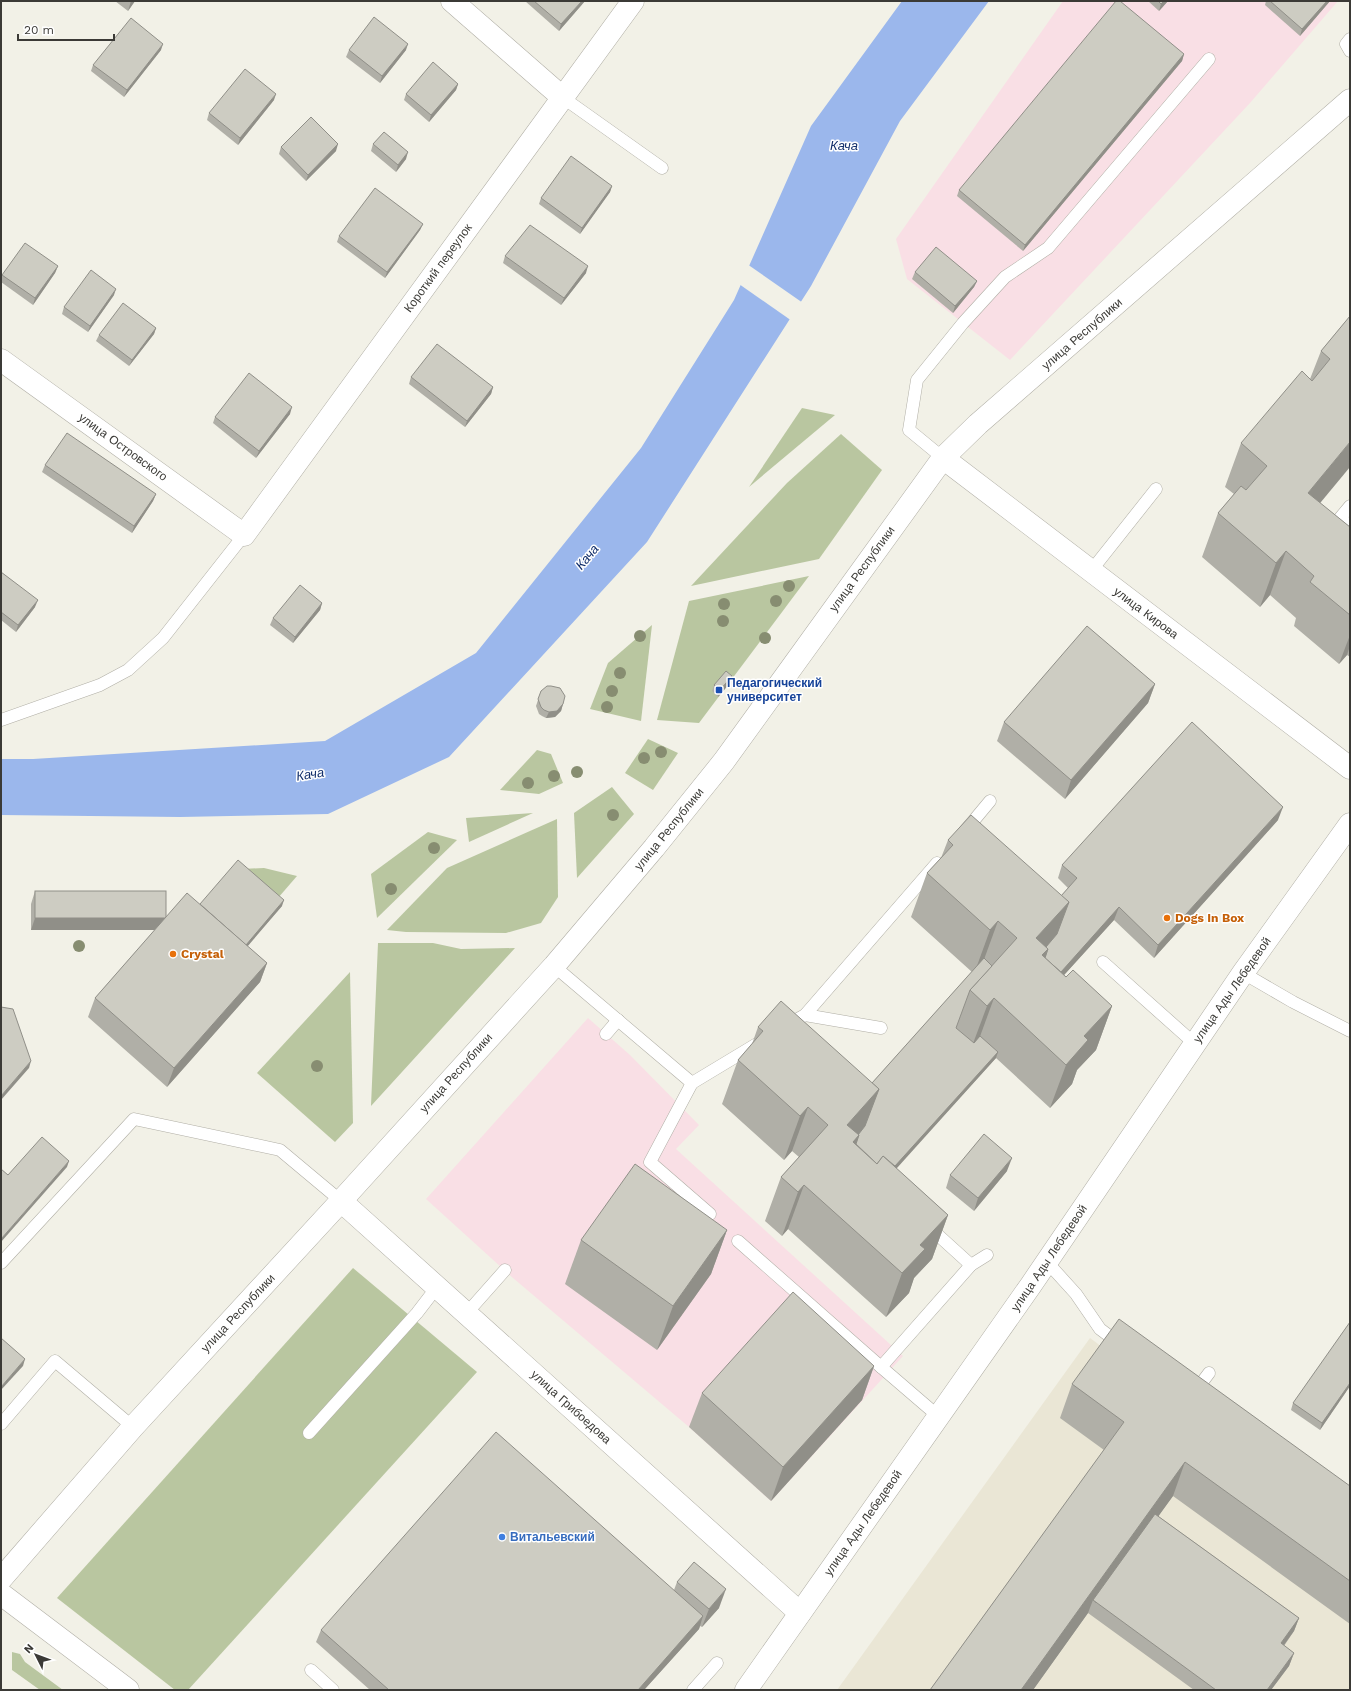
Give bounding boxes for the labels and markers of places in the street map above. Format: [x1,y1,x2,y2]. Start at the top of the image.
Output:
place label: Педагогический университет [727,676,822,704]
marker: Педагогический университет [714,685,724,695]
place label: Dogs In Box [1175,911,1244,925]
marker: Dogs In Box [1162,913,1172,923]
place label: Crystal [181,947,224,961]
marker: Crystal [168,949,178,959]
place label: Витальевский [510,1530,595,1544]
marker: Витальевский [497,1532,507,1542]

